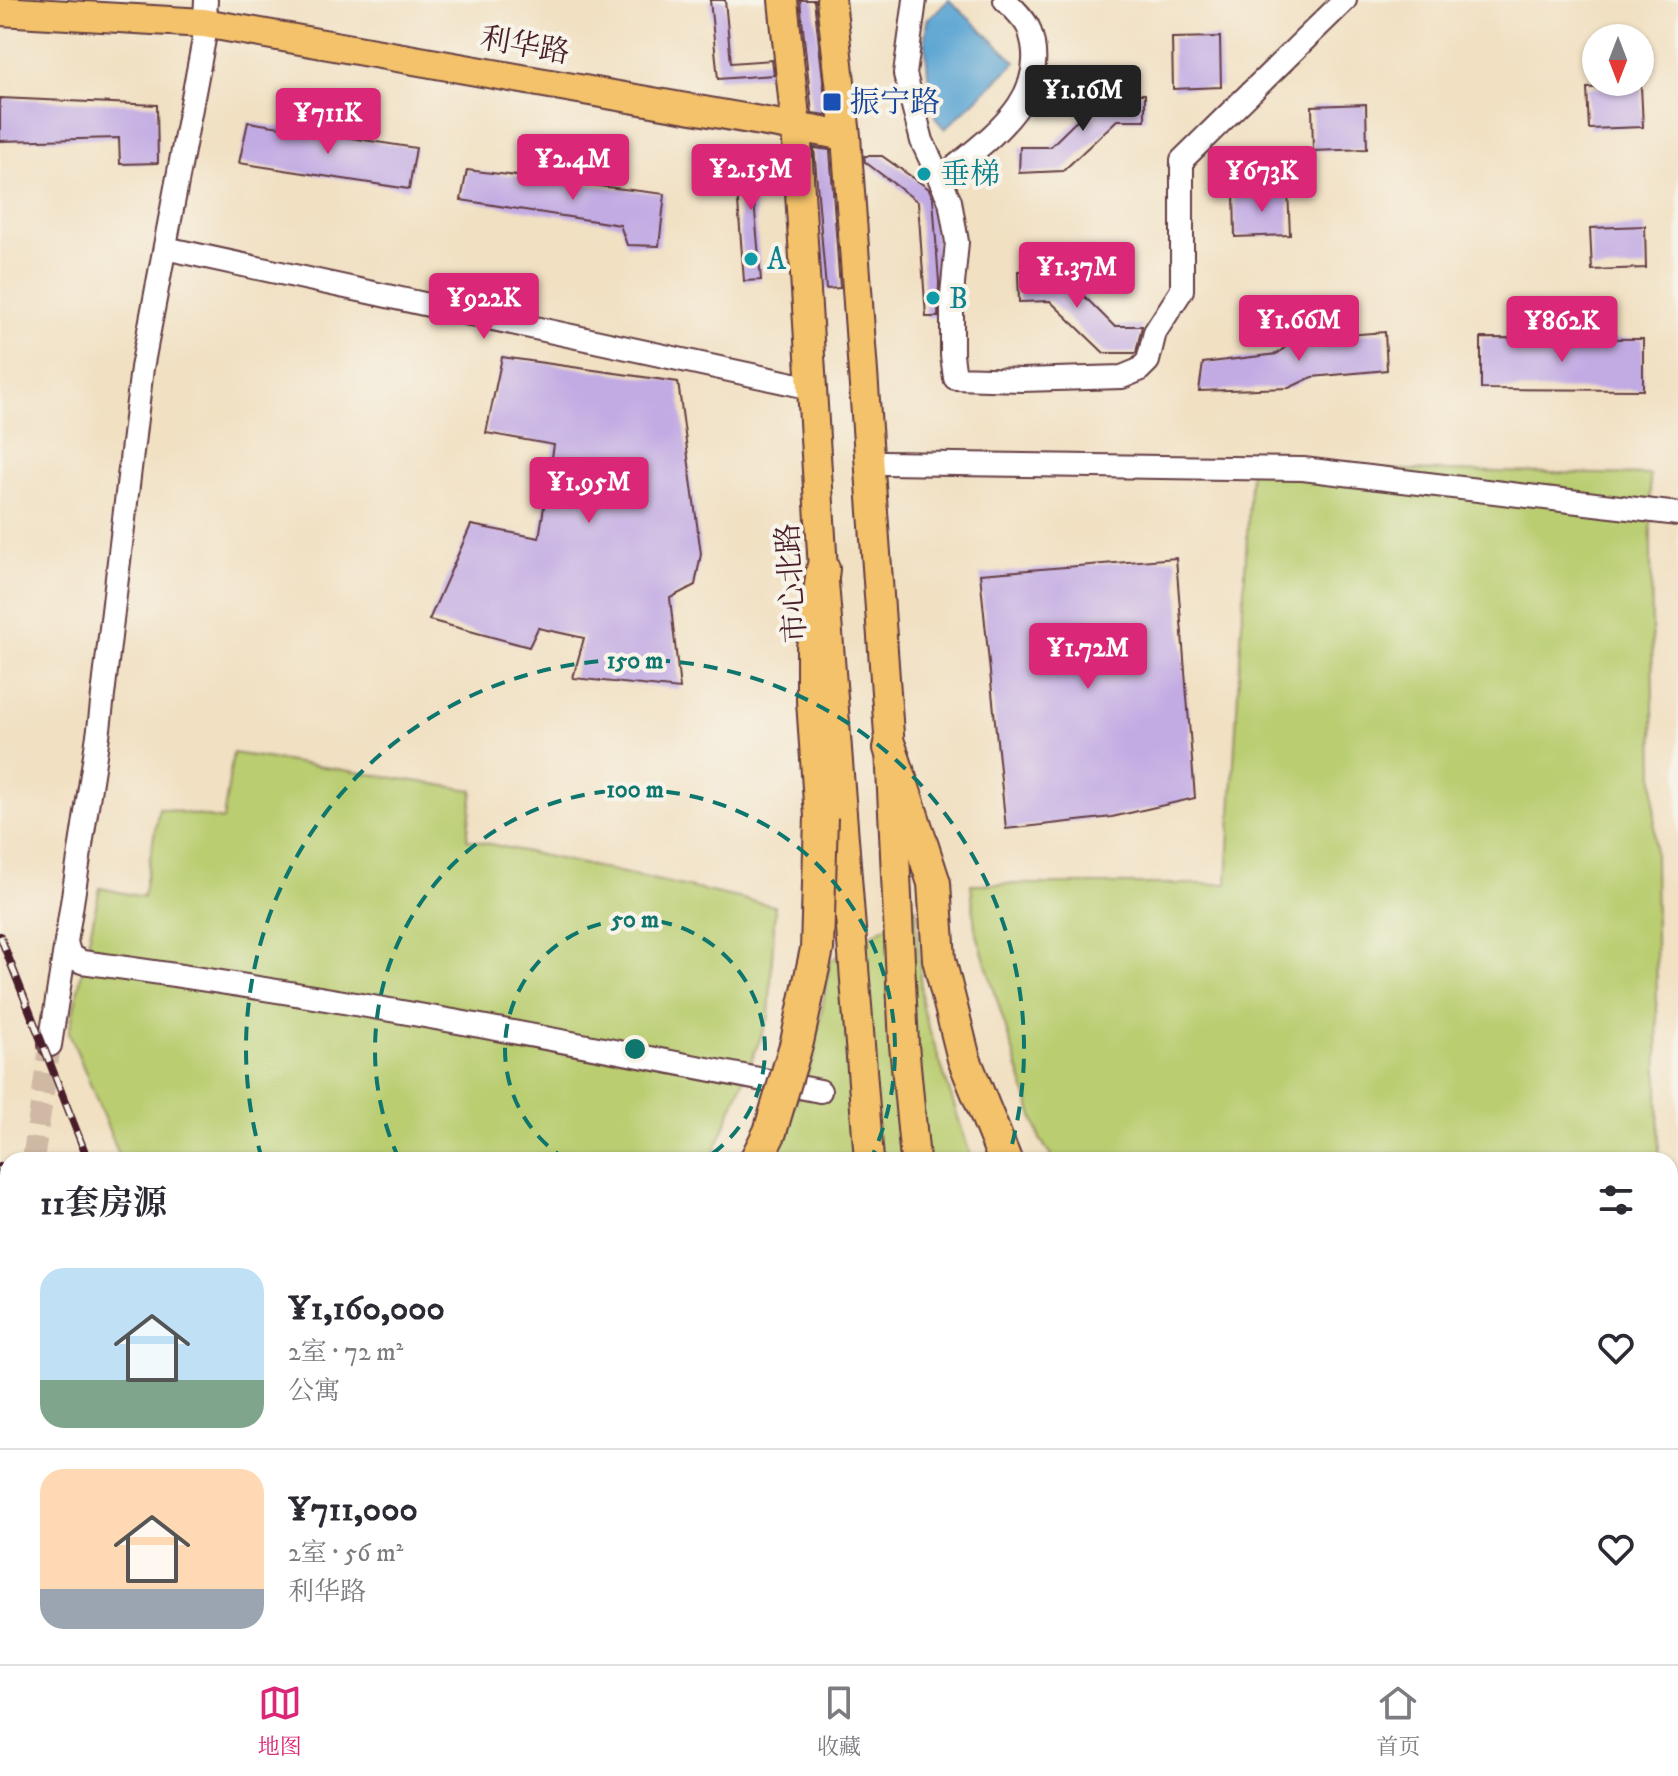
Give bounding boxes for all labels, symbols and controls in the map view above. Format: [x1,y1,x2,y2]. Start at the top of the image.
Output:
street label: 利华路 [477,20,572,73]
north arrow [1582,24,1654,96]
map controls [1582,24,1654,96]
pin: ¥1.16M [1018,65,1148,133]
text: ¥1.16M [1043,74,1123,107]
place label: 振宁路 [850,85,940,122]
pin: ¥711K [272,88,384,156]
marker: 振宁路 [821,91,843,113]
text: ¥711K [294,97,362,130]
pin: ¥2.4M [517,134,629,202]
text: ¥2.4M [535,143,611,176]
pin: ¥2.15M [686,144,816,212]
pin: ¥673K [1206,146,1318,214]
text: ¥2.15M [710,153,792,186]
text: ¥673K [1226,155,1298,188]
place label: 垂梯 [940,157,1000,194]
marker: 垂梯 [915,165,933,183]
place label: A [767,242,787,279]
pin: ¥1.37M [1012,242,1142,310]
marker: A [742,250,760,268]
text: ¥1.37M [1037,251,1117,284]
pin: ¥922K [428,273,540,341]
place label: B [949,281,968,318]
text: ¥922K [447,282,521,315]
marker: B [924,289,942,307]
pin: ¥1.66M [1234,295,1364,363]
pin: ¥862K [1506,296,1618,364]
text: ¥1.66M [1257,304,1341,337]
text: ¥862K [1524,305,1600,338]
pin: ¥1.95M [524,457,654,525]
text: ¥1.95M [548,466,630,499]
street label: 市心北路 [770,522,815,644]
pin: ¥1.72M [1023,623,1153,691]
text: ¥1.72M [1047,632,1129,665]
text: 150 m [607,646,663,676]
text: 100 m [606,775,664,805]
text: 50 m [610,905,659,935]
centre of rings [621,1035,649,1063]
icon: filters [1594,1178,1638,1222]
text: 11套房源 [40,1183,167,1225]
text: ¥1,160,000 [288,1288,445,1330]
icon: home [104,1300,200,1396]
icon: heart [1594,1326,1638,1370]
text: 2室 · 72 m² [288,1336,403,1369]
text: 公寓 [288,1375,340,1408]
text: ¥711,000 [288,1489,418,1531]
icon: home [104,1501,200,1597]
icon: heart [1594,1527,1638,1571]
text: 2室 · 56 m² [288,1537,403,1570]
text: 利华路 [288,1576,366,1609]
tab: 地图 [258,1681,302,1761]
tab: 收藏 [817,1681,861,1761]
tab: 首页 [1376,1681,1420,1761]

